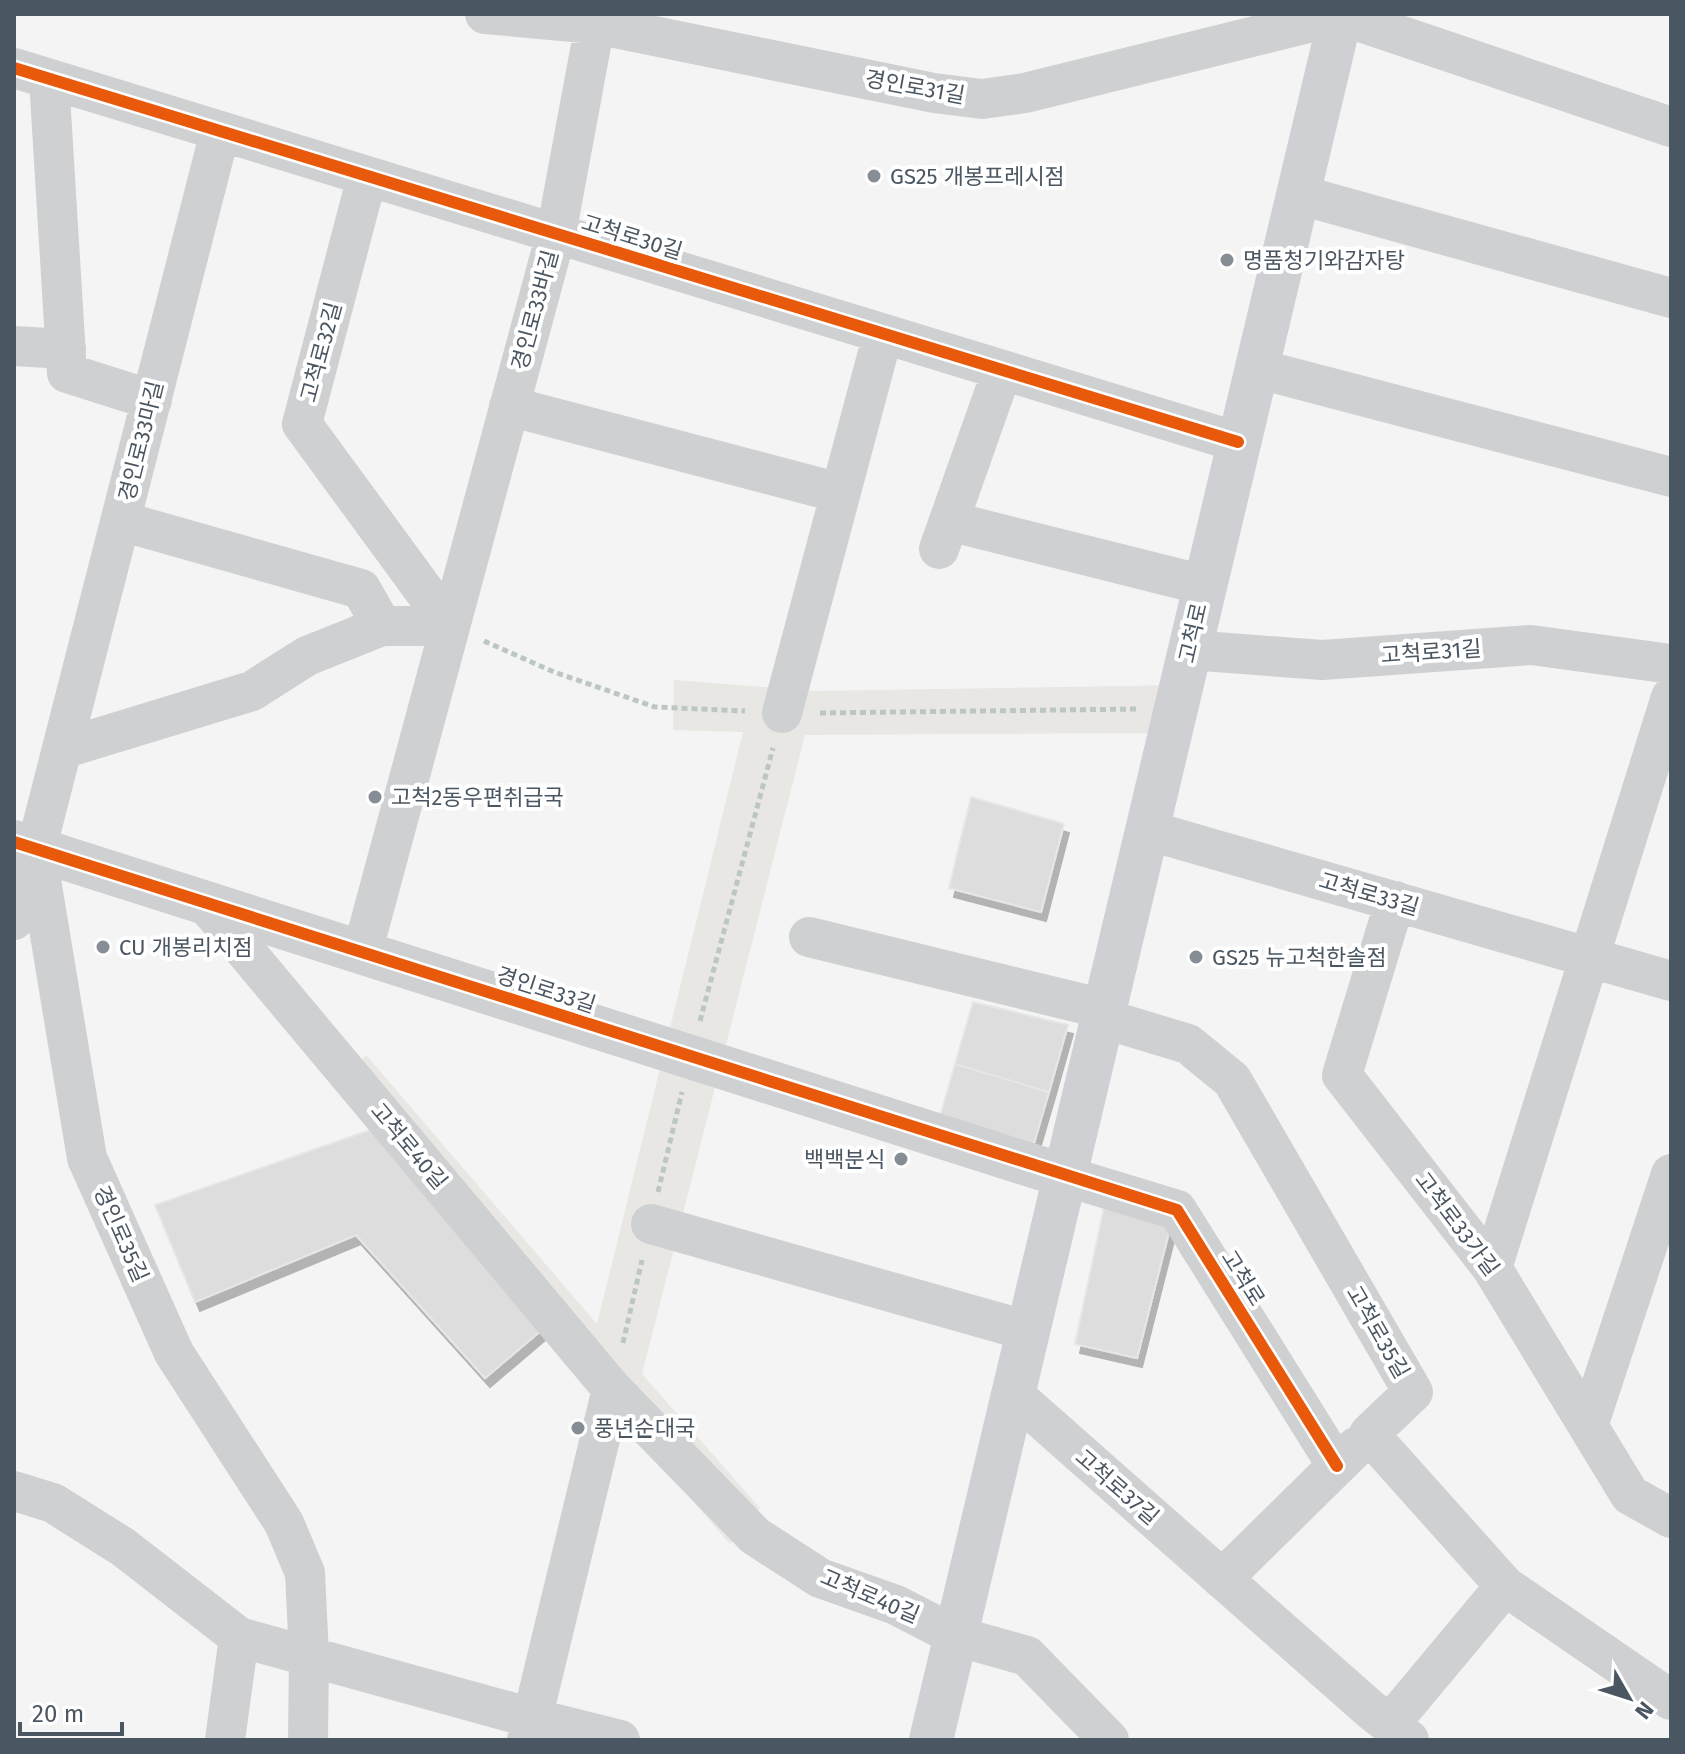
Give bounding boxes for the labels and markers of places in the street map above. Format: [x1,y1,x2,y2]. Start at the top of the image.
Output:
place label: GS25 개봉프레시점 [890,163,1065,190]
marker: GS25 개봉프레시점 [865,167,883,185]
place label: 명품청기와감자탕 [1243,247,1405,274]
marker: 명품청기와감자탕 [1218,251,1236,269]
place label: 고척2동우편취급국 [391,784,564,811]
marker: 고척2동우편취급국 [366,788,384,806]
place label: CU 개봉리치점 [119,934,253,961]
marker: CU 개봉리치점 [94,938,112,956]
place label: GS25 뉴고척한솔점 [1212,944,1387,971]
marker: GS25 뉴고척한솔점 [1187,948,1205,966]
place label: 백백분식 [804,1146,885,1173]
marker: 백백분식 [892,1150,910,1168]
place label: 풍년순대국 [594,1415,695,1442]
marker: 풍년순대국 [569,1419,587,1437]

